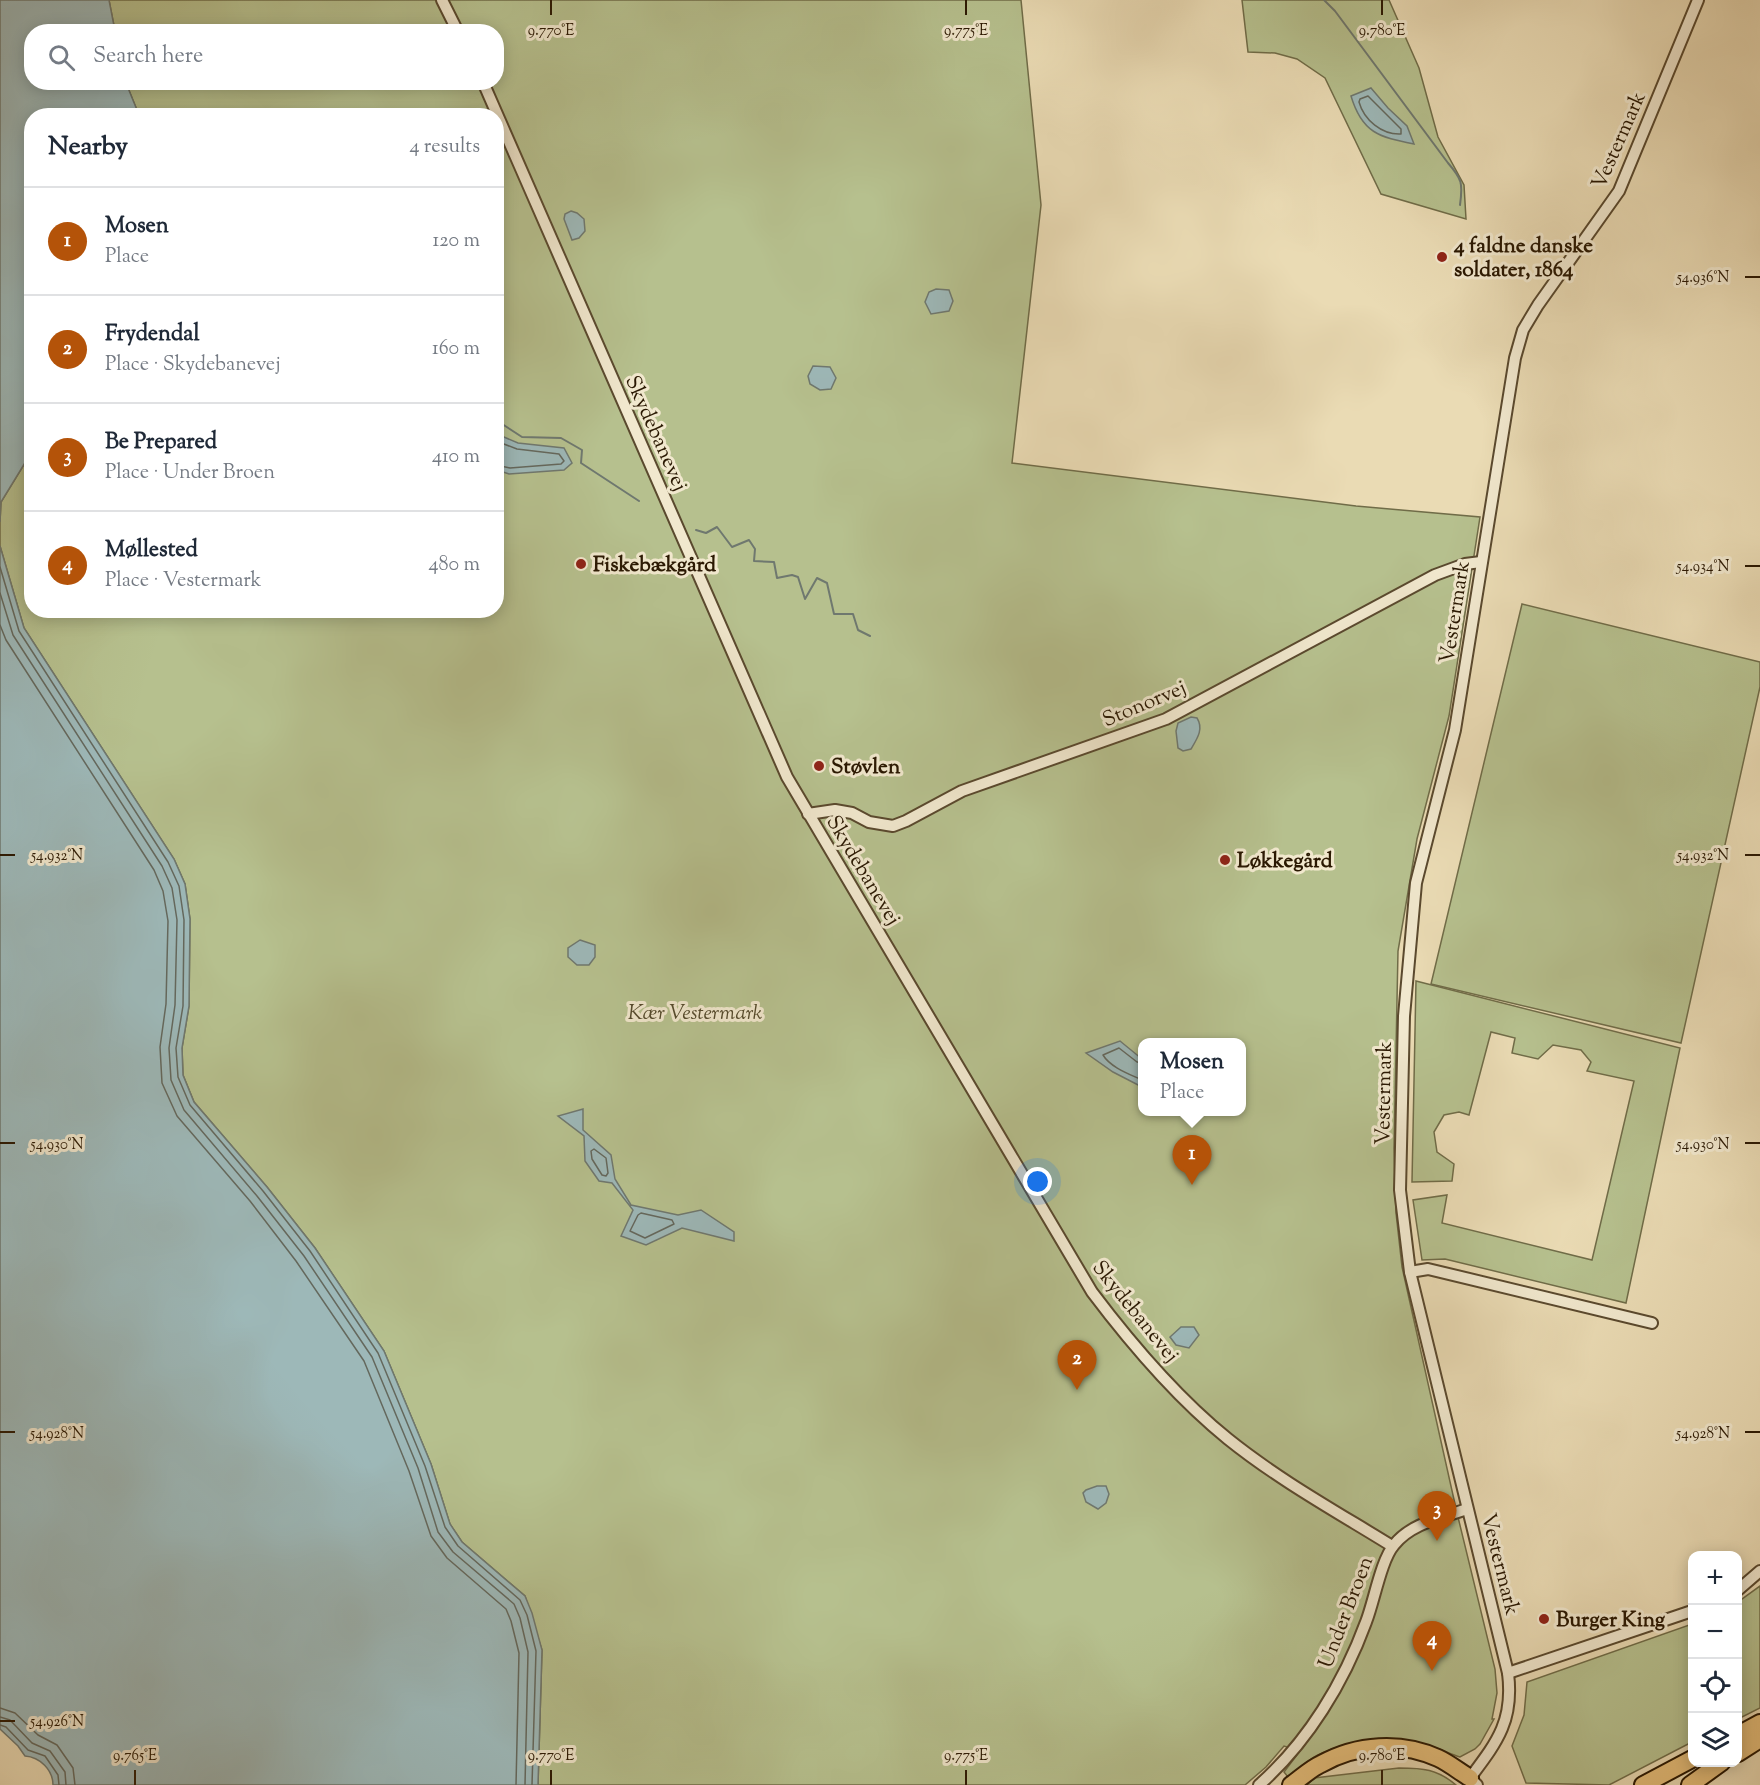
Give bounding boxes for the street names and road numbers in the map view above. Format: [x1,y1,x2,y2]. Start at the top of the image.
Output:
street label: Vestermark [1585,87,1655,194]
street label: Skydebanevej [616,371,694,496]
street label: Vestermark [1433,558,1479,666]
street label: Stonorvej [1098,674,1191,736]
street label: Skydebanevej [818,810,907,932]
street label: Vestermark [1369,1040,1401,1145]
street label: Skydebanevej [1084,1255,1185,1370]
street label: Vestermark [1472,1511,1526,1619]
street label: Under Broen [1312,1552,1382,1673]

